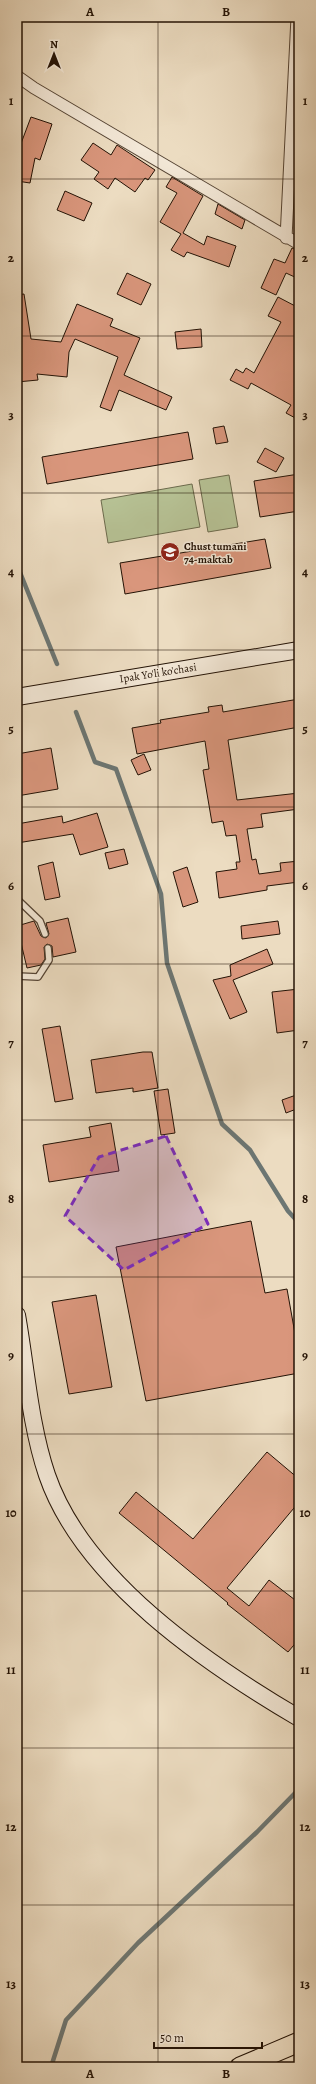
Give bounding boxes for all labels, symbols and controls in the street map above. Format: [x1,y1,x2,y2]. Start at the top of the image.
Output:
text: A [85,3,95,20]
text: B [222,3,230,20]
north arrow [34,34,74,74]
text: N [50,37,58,52]
text: 1 [9,92,14,109]
text: 1 [303,92,308,109]
text: 2 [8,249,15,266]
text: 2 [302,249,309,266]
text: 3 [8,406,14,423]
text: 3 [302,406,308,423]
place label: Chust tumani 74-maktab [184,539,246,567]
school or university icon: Chust tumani 74-maktab [159,541,181,563]
text: 4 [8,563,14,580]
text: 4 [302,563,308,580]
street label: Ipak Yo'li ko'chasi [118,659,198,687]
text: 5 [8,720,14,737]
text: 5 [302,720,308,737]
text: 6 [8,877,14,894]
text: 6 [302,877,308,894]
text: 7 [8,1034,14,1051]
text: 7 [302,1034,308,1051]
text: 8 [8,1190,14,1207]
text: 8 [302,1190,308,1207]
text: 9 [8,1347,14,1364]
text: 9 [302,1347,308,1364]
text: 10 [5,1504,17,1521]
text: 10 [299,1504,311,1521]
text: 11 [6,1661,16,1678]
text: 11 [300,1661,310,1678]
text: 12 [6,1818,17,1835]
text: 12 [300,1818,311,1835]
text: 13 [6,1975,17,1992]
text: 13 [300,1975,311,1992]
scale bar [154,2024,262,2050]
text: 50 m [160,2030,184,2046]
text: A [85,2065,95,2082]
text: B [222,2065,230,2082]

